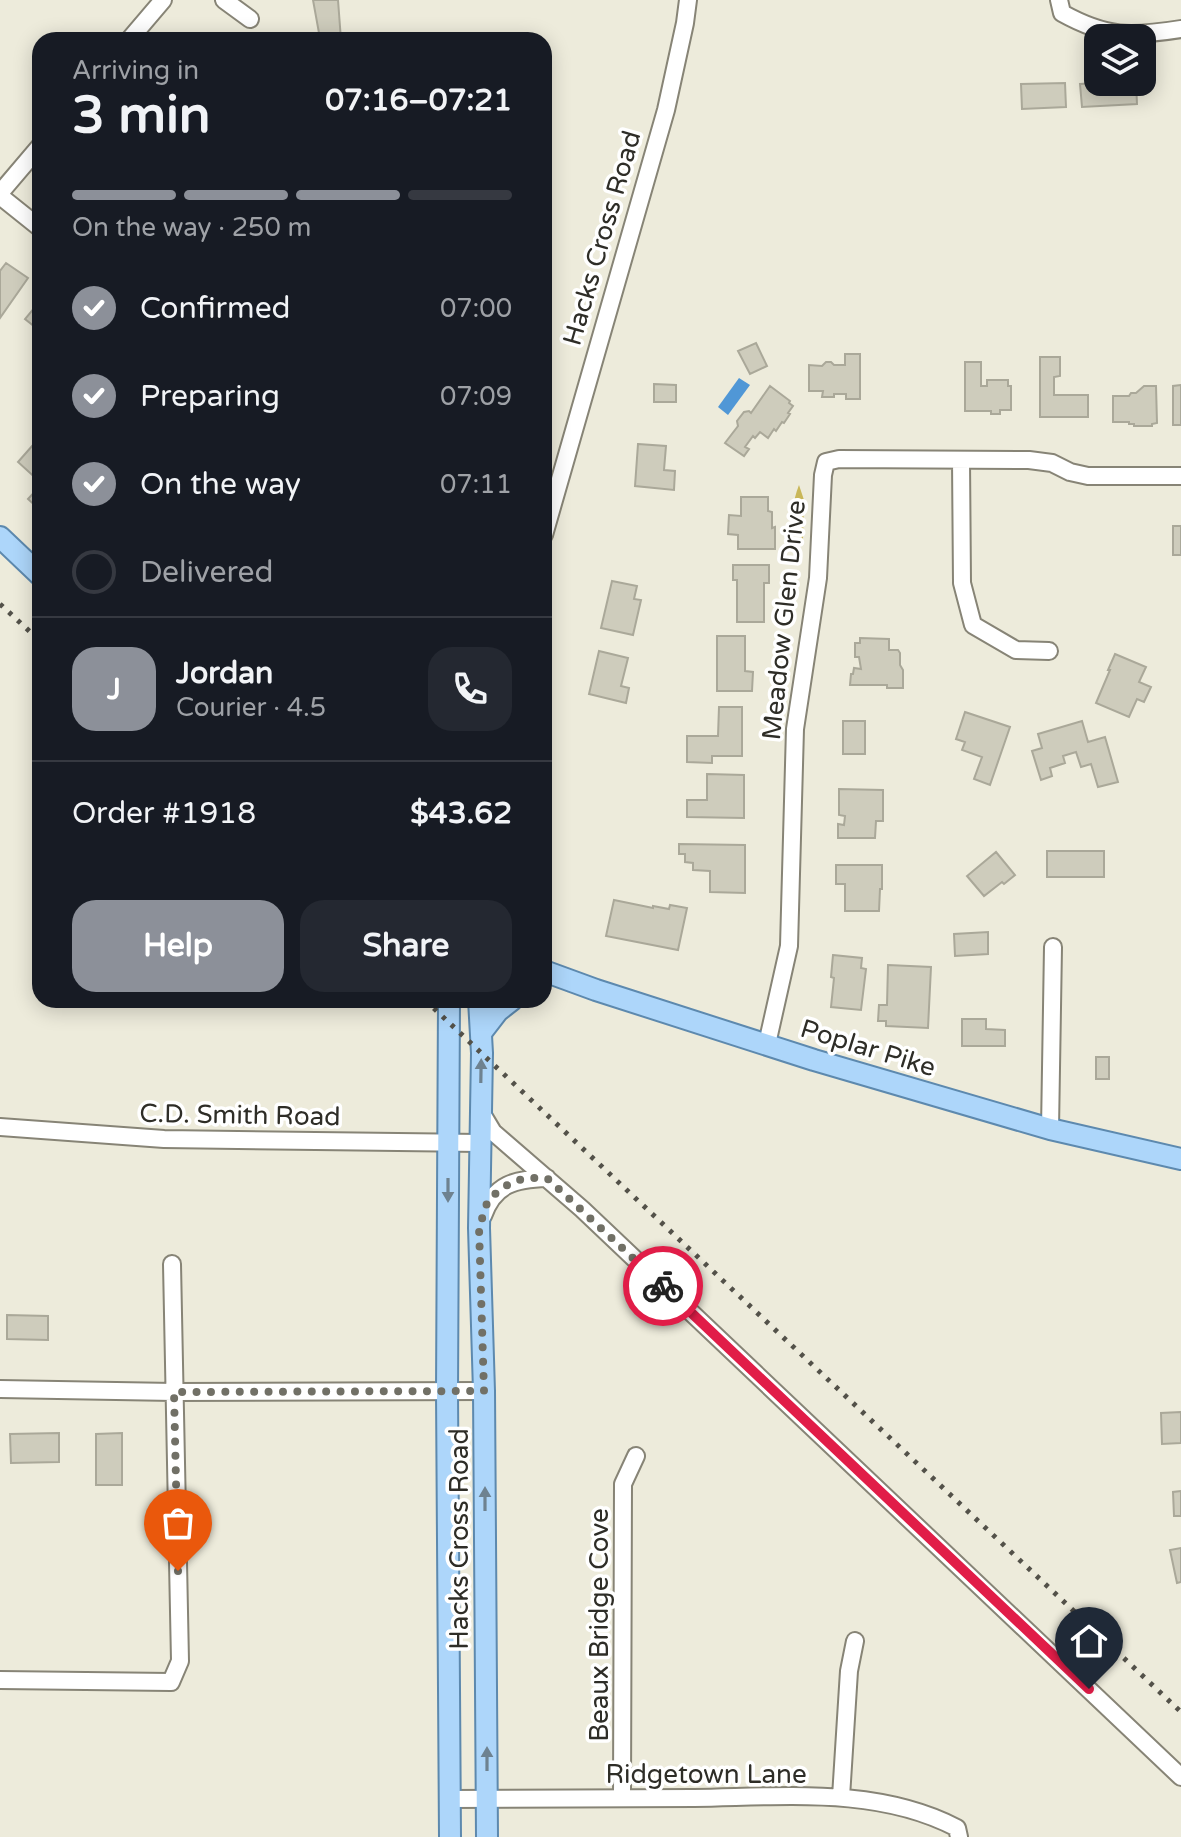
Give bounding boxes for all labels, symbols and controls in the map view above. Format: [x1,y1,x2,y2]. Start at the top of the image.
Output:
map controls [1084,24,1156,96]
button: layers [1084,24,1156,96]
text: Arriving in [72,55,199,86]
text: 07:16–07:21 [325,82,512,119]
text: 3 min [72,84,211,147]
street label: Hacks Cross Road [557,127,647,349]
text: On the way · 250 m [72,212,311,243]
icon: check [72,286,116,330]
text: Confirmed [140,290,291,327]
text: 07:00 [440,293,512,324]
icon: check [72,374,116,418]
text: Preparing [140,378,280,415]
text: 07:09 [440,381,512,412]
icon: check [72,462,116,506]
text: On the way [140,466,301,503]
text: 07:11 [440,469,512,500]
street label: Meadow Glen Drive [756,499,812,741]
text: Delivered [140,554,274,591]
button: phone [428,647,512,731]
text: Jordan [176,655,273,692]
text: J [107,671,121,708]
text: Courier · 4.5 [176,692,326,723]
text: Order #1918 [72,795,256,832]
text: $43.62 [410,795,512,832]
button: Help [72,900,284,992]
button: Share [300,900,512,992]
street label: Poplar Pike [797,1013,939,1083]
one-way arrow [475,1058,487,1083]
street label: C.D. Smith Road [139,1098,341,1132]
one-way arrow [442,1178,454,1203]
courier [623,1246,703,1326]
icon: bike [641,1264,685,1308]
street label: Hacks Cross Road [444,1428,475,1650]
one-way arrow [479,1486,491,1511]
pin [144,1489,212,1571]
icon: bag [156,1501,200,1545]
street label: Beaux Bridge Cove [584,1508,615,1742]
pin [1055,1607,1123,1689]
icon: home [1067,1619,1111,1663]
one-way arrow [480,1746,493,1771]
street label: Ridgetown Lane [605,1759,807,1790]

